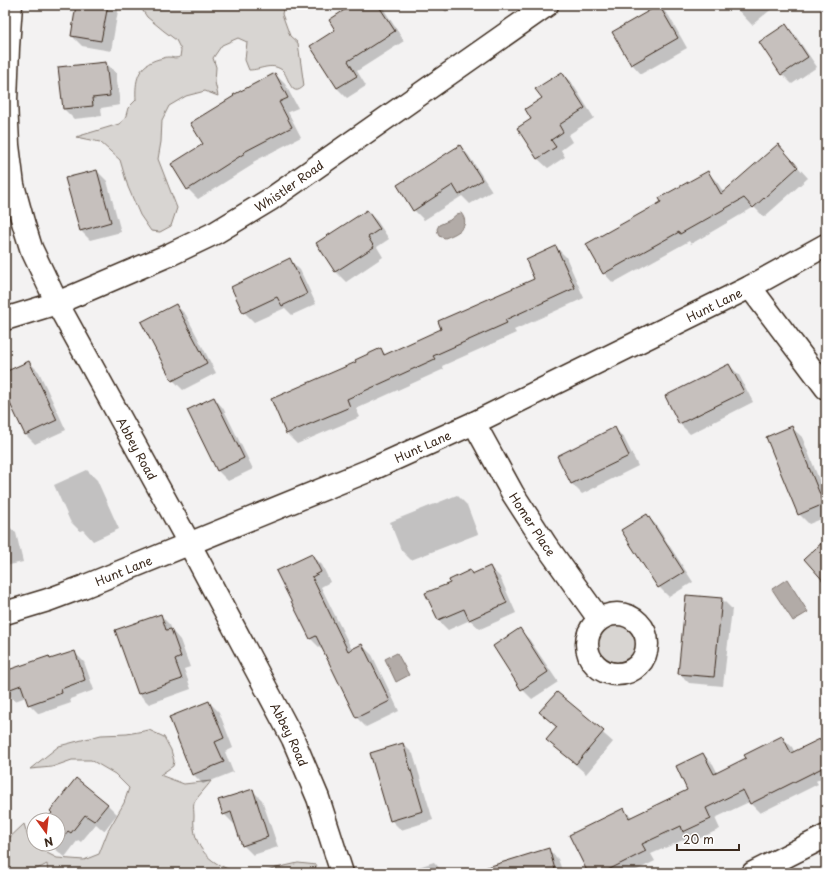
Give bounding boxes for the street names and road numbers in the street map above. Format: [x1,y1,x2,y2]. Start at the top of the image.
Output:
street label: Whistler Road [251,156,327,216]
street label: Hunt Lane [683,283,745,326]
street label: Abbey Road [113,414,162,483]
street label: Hunt Lane [392,425,454,467]
street label: Homer Place [505,489,560,560]
street label: Hunt Lane [92,551,155,590]
street label: Abbey Road [266,699,313,769]

